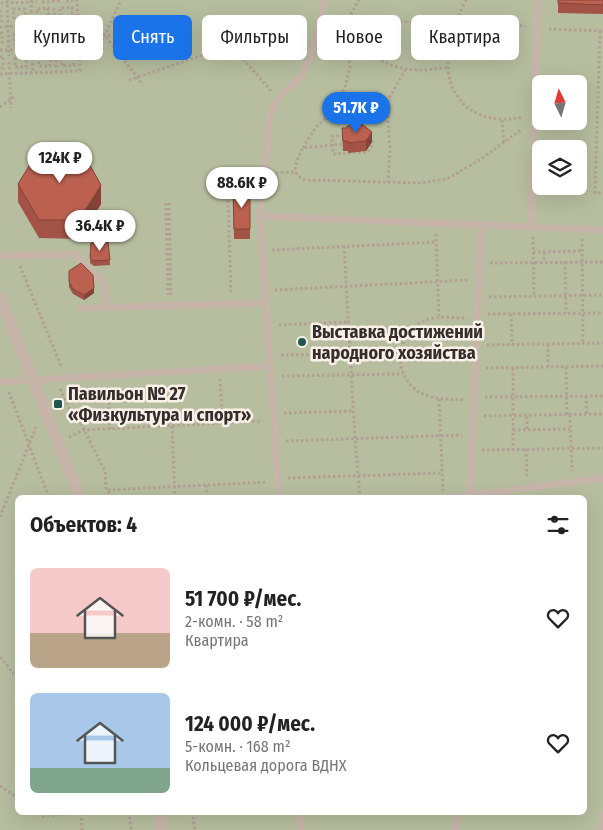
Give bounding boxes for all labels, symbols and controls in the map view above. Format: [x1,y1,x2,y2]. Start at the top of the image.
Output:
chip: Купить [15,15,103,60]
chip: Снять [113,15,192,60]
chip: Фильтры [202,15,307,60]
chip: Новое [317,15,401,60]
chip: Квартира [411,15,519,60]
north arrow [532,75,588,130]
map controls [532,75,587,195]
pin: 51.7K ₽ [310,92,402,134]
text: 51.7K ₽ [333,98,379,117]
button: layers [532,140,587,195]
pin: 124K ₽ [19,142,101,184]
text: 124K ₽ [38,148,82,167]
pin: 88.6K ₽ [196,166,288,209]
text: 88.6K ₽ [217,173,267,192]
pin: 36.4K ₽ [54,210,146,252]
text: 36.4K ₽ [76,216,124,235]
place label: Выставка достижений народного хозяйства [312,321,483,364]
marker: Выставка достижений народного хозяйства [296,336,308,348]
place label: Павильон № 27 «Физкультура и спорт» [68,383,251,426]
marker: Павильон № 27 «Физкультура и спорт» [52,398,64,410]
icon: filters [544,511,572,539]
text: Объектов: 4 [30,512,137,538]
text: 51 700 ₽/мес. [185,586,301,612]
icon: home [70,588,130,648]
icon: heart [544,604,572,632]
text: 2-комн. · 58 m² [185,612,283,631]
text: Квартира [185,631,249,650]
text: 124 000 ₽/мес. [185,711,315,737]
icon: home [70,713,130,773]
icon: heart [544,729,572,757]
text: 5-комн. · 168 m² [185,737,291,756]
text: Кольцевая дорога ВДНХ [185,756,347,775]

